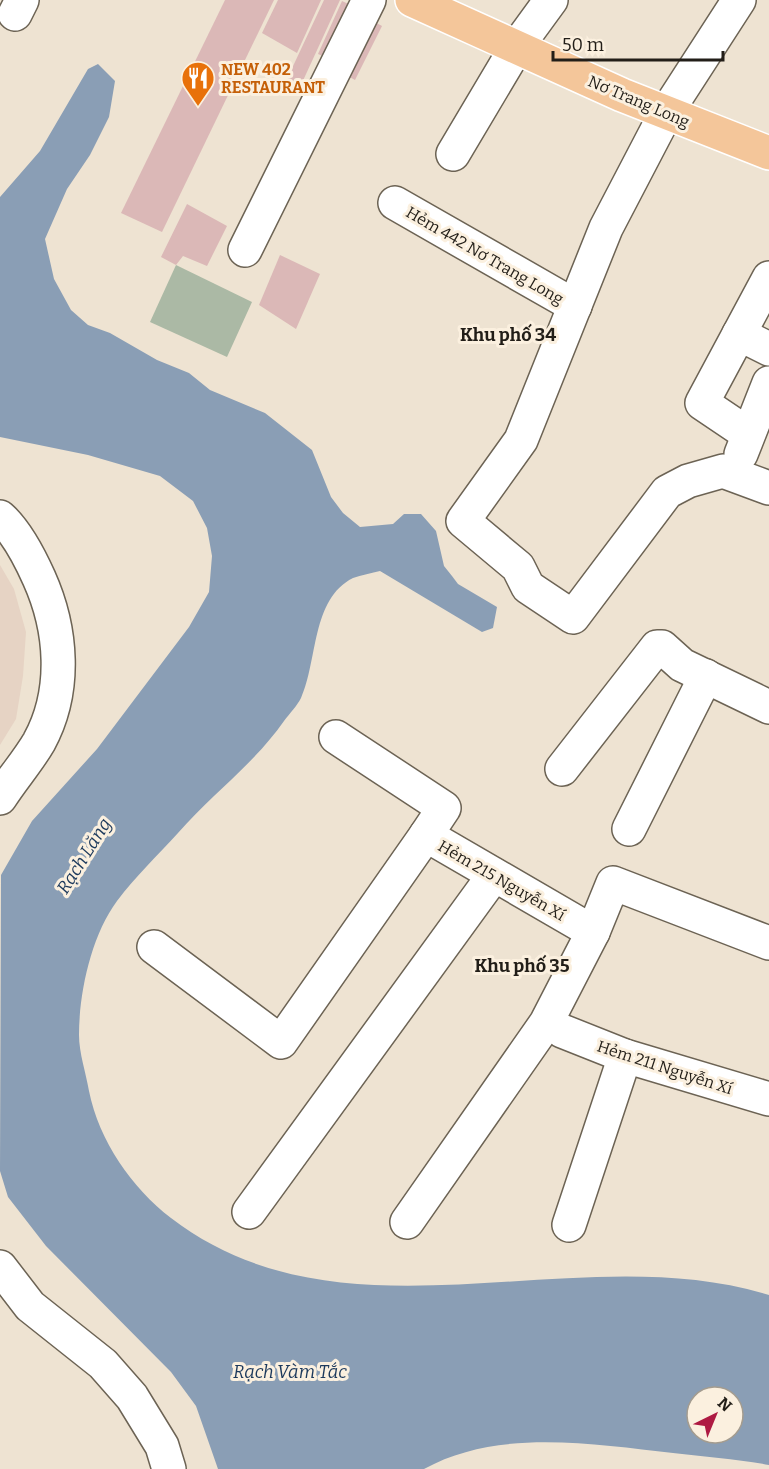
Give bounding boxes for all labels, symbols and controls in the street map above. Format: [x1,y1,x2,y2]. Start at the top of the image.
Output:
scale bar [553,24,722,62]
text: 50 m [562,34,604,56]
restaurant icon: NEW 402 RESTAURANT [180,60,216,107]
place label: NEW 402 RESTAURANT [221,60,325,97]
street label: Nơ Trang Long [585,72,692,131]
street label: Hẻm 442 Nơ Trang Long [403,203,567,308]
district label: Khu phố 34 [460,323,556,346]
water label: Rạch Lăng [52,814,116,898]
street label: Hẻm 215 Nguyễn Xí [435,835,569,925]
district label: Khu phố 35 [474,954,570,977]
street label: Hẻm 211 Nguyễn Xí [595,1036,736,1098]
water label: Rạch Vàm Tắc [233,1361,347,1383]
north arrow [685,1385,745,1445]
text: N [714,1393,736,1416]

